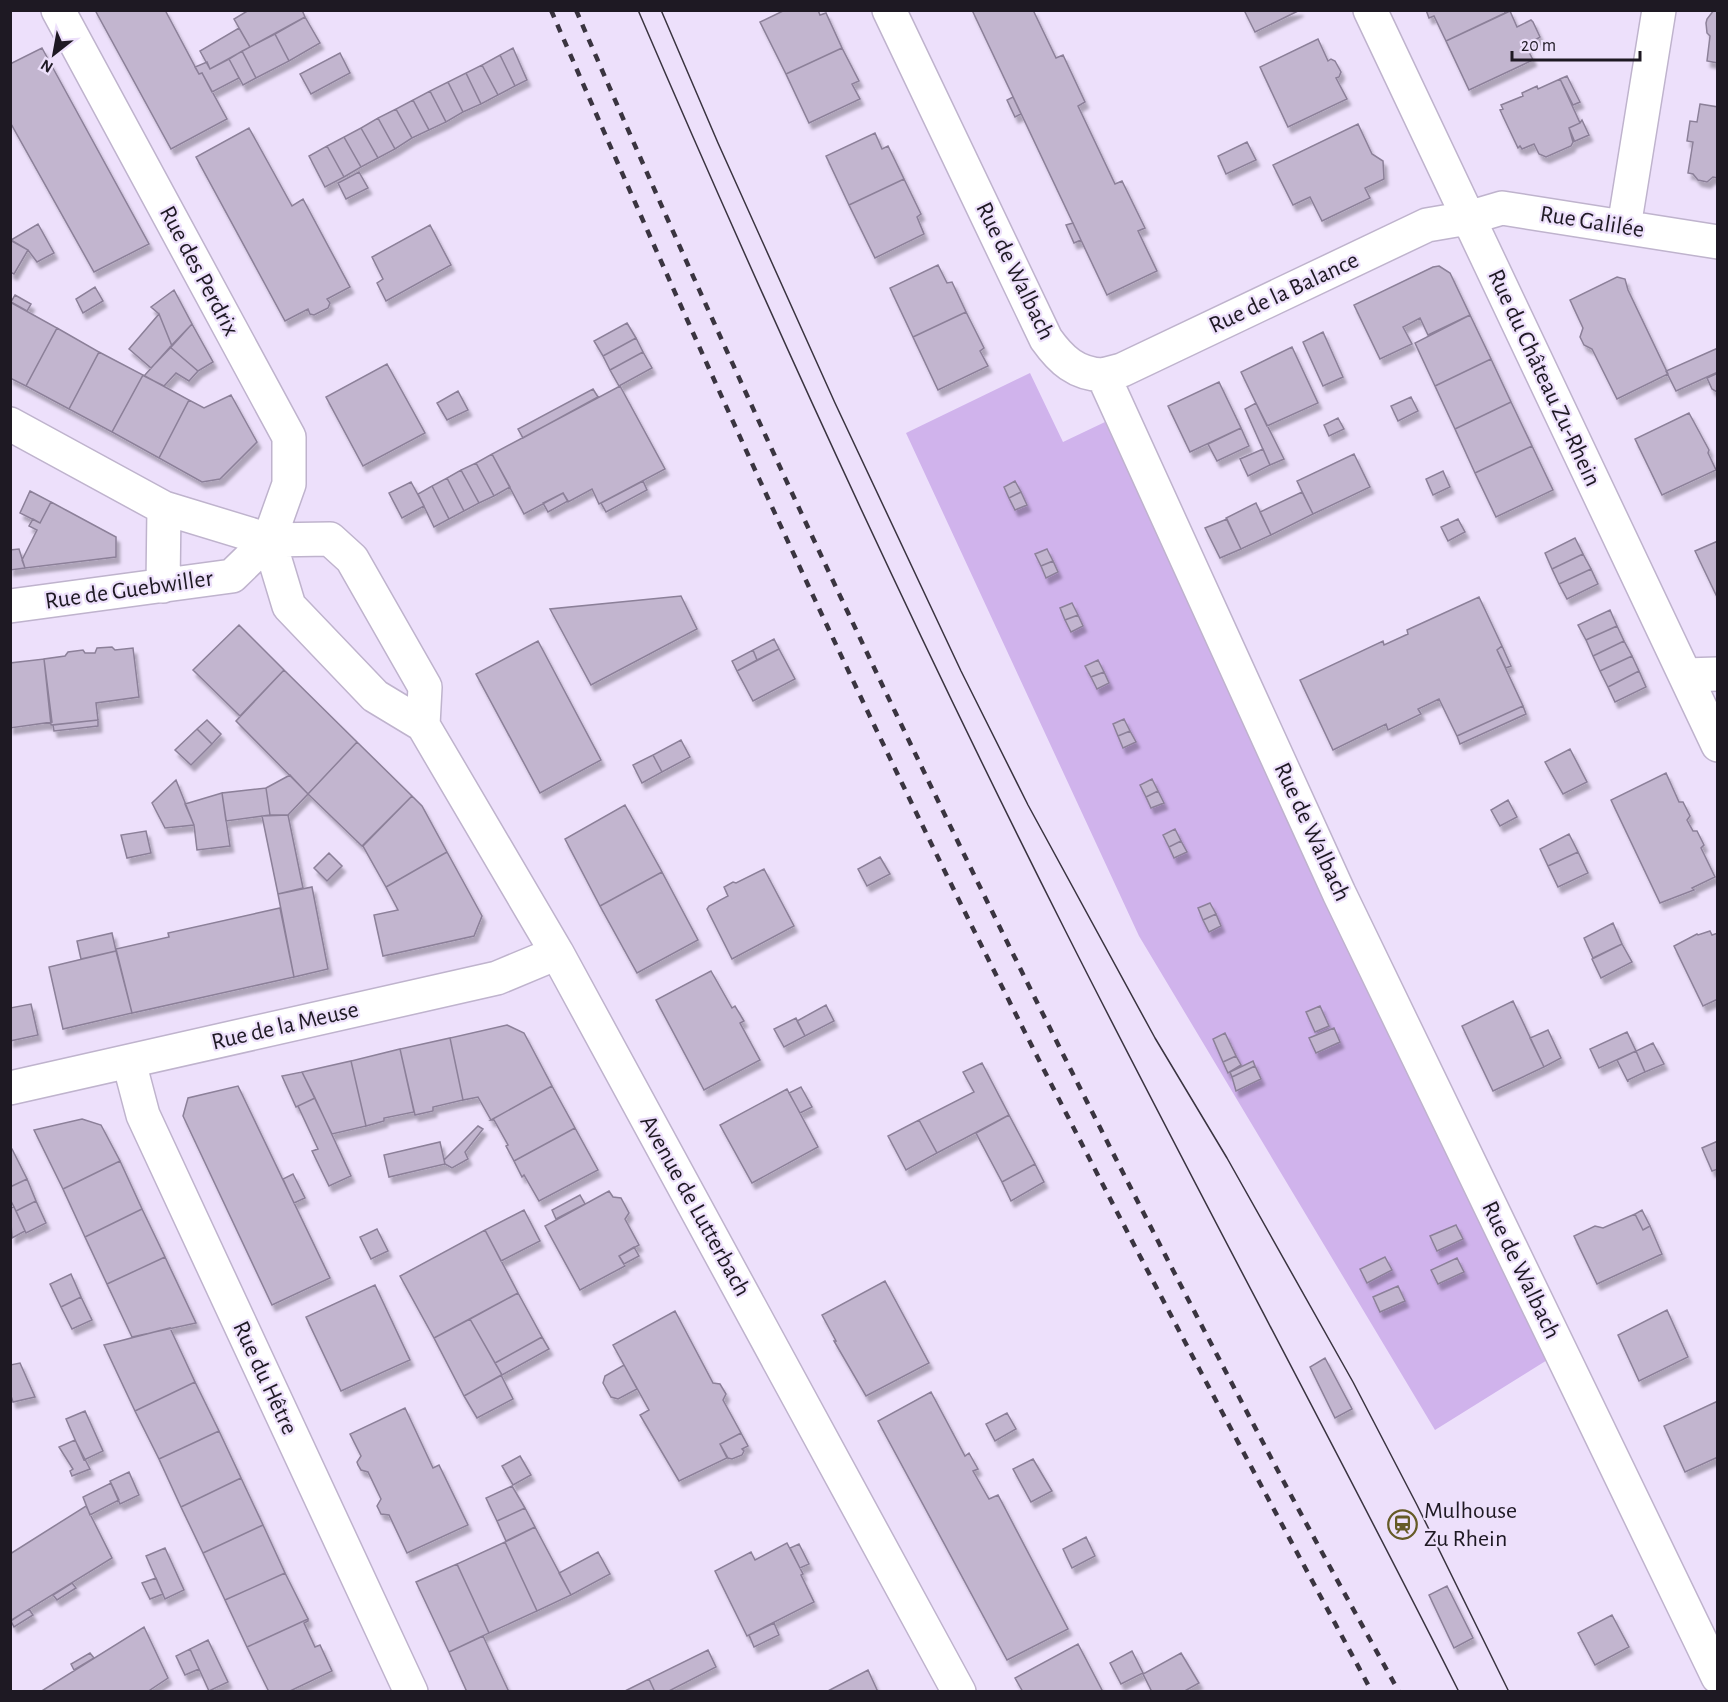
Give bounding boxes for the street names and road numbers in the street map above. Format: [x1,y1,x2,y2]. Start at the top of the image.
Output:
street label: Rue de Walbach [971,198,1059,344]
street label: Rue des Perdrix [155,202,243,340]
street label: Rue Galilée [1538,202,1646,242]
street label: Rue de la Balance [1206,248,1362,338]
street label: Rue du Château Zu-Rhein [1483,266,1605,490]
street label: Rue de Guebwiller [43,566,215,614]
street label: Rue de Walbach [1269,759,1355,905]
street label: Rue de la Meuse [209,997,361,1055]
street label: Avenue de Lutterbach [635,1112,755,1300]
street label: Rue de Walbach [1477,1197,1565,1343]
street label: Rue du Hêtre [228,1318,302,1438]

